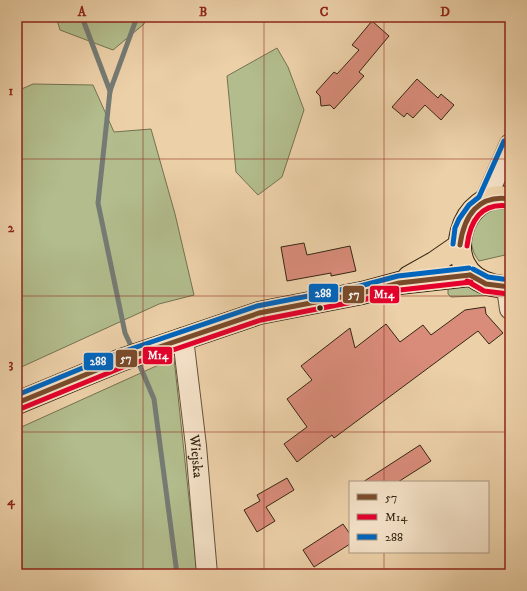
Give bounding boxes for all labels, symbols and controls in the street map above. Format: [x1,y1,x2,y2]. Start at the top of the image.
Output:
text: A [77,4,87,20]
text: B [199,4,207,20]
text: C [320,4,329,20]
text: D [440,4,450,20]
text: 1 [9,83,14,99]
text: 2 [8,220,15,236]
line badge: 288 [308,283,339,303]
line badge: 57 [342,285,365,304]
line badge: M14 [369,285,400,304]
text: 288 [315,287,332,301]
text: 57 [347,288,360,302]
text: M14 [374,288,395,302]
unlabelled marker [315,303,325,313]
line badge: M14 [142,346,173,365]
line badge: 57 [115,349,138,368]
text: M14 [148,349,169,363]
line badge: 288 [83,352,114,371]
text: 57 [119,352,132,366]
text: 288 [90,355,107,369]
text: 3 [9,356,14,372]
street label: Wiejska [185,433,207,479]
legend [349,481,489,553]
text: 57 [385,490,397,505]
text: 4 [6,493,15,510]
text: M14 [385,510,408,525]
text: 288 [385,530,403,545]

